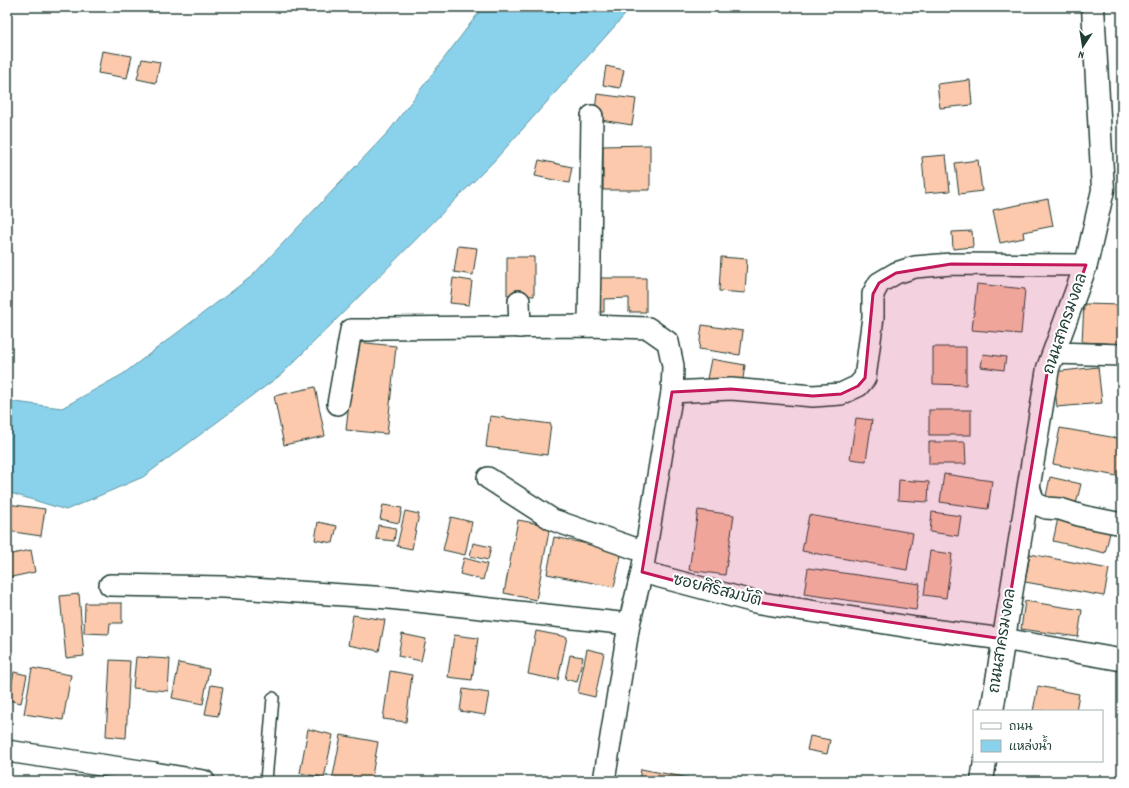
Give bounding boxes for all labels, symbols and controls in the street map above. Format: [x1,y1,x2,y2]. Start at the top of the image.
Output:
north arrow [1063,26,1103,66]
text: N [1076,45,1086,62]
street label: ถนนสาครมงคล [1038,270,1094,378]
street label: ซอยศิริสมบัติ [670,568,764,613]
street label: ถนนสาครมงคล [983,587,1023,695]
legend [973,710,1103,762]
text: ถนน [1009,719,1033,736]
text: แหล่งน้ำ [1009,735,1052,756]

